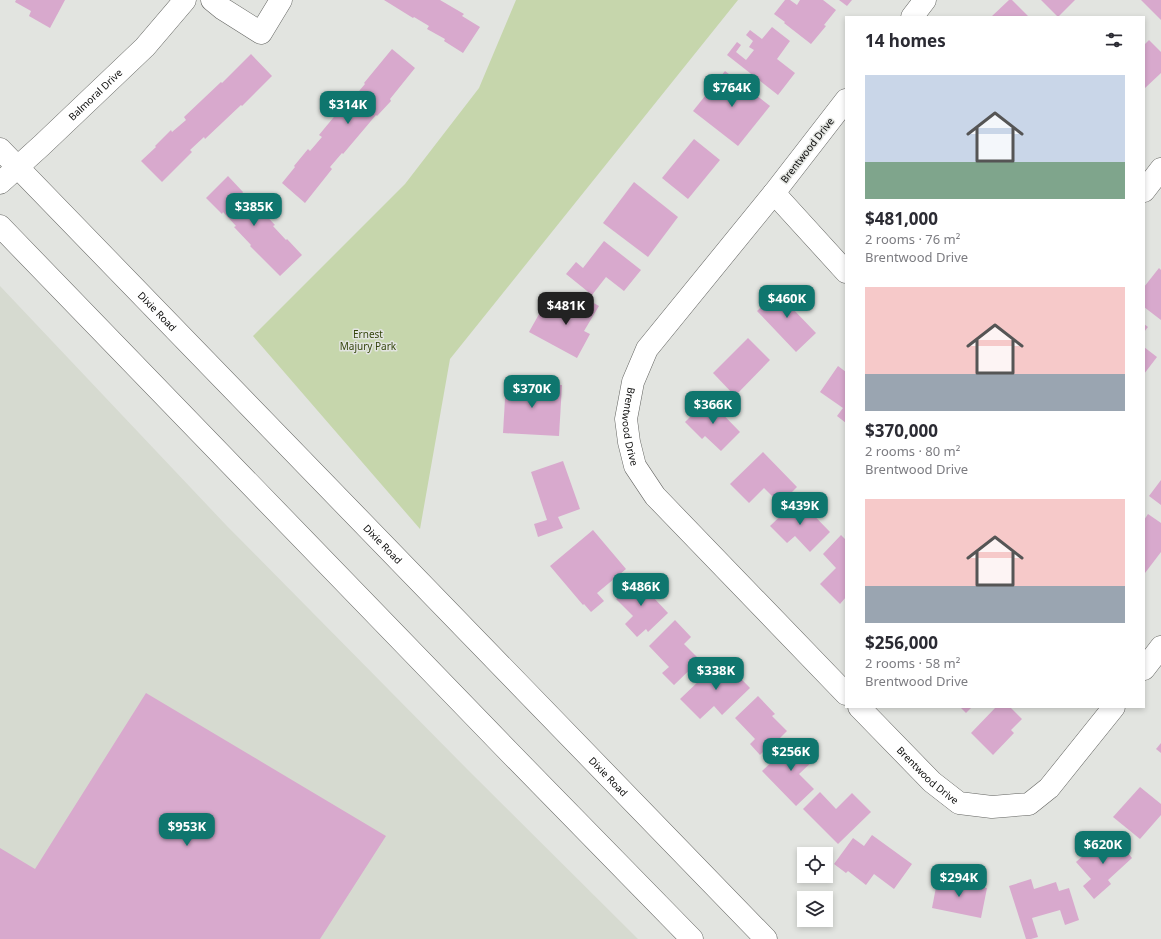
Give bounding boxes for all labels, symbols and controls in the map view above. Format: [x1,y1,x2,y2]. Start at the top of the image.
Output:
text: 14 homes [865,29,946,52]
icon: filters [1103,29,1125,51]
street label: Balmoral Drive [65,65,125,124]
pin: $764K [704,74,760,108]
text: $764K [713,78,751,96]
pin: $314K [320,91,376,125]
text: $314K [329,95,367,113]
icon: home [959,101,1031,173]
street label: Brentwood Drive [777,114,837,186]
pin: $385K [226,193,282,227]
text: $385K [235,197,273,215]
text: $481,000 [865,207,938,230]
text: 2 rooms · 76 m² [865,230,960,248]
text: Brentwood Drive [865,248,968,266]
pin: $460K [759,285,815,319]
street label: Dixie Road [135,288,180,334]
text: $460K [768,289,806,307]
pin: $481K [538,292,594,326]
text: $481K [547,296,585,314]
icon: home [959,313,1031,385]
park label: Ernest Majury Park [340,327,397,353]
pin: $370K [504,375,560,409]
text: $370K [513,379,551,397]
street label: Brentwood Drive [619,386,642,468]
pin: $366K [685,391,741,425]
text: $366K [694,395,732,413]
text: $370,000 [865,419,938,442]
text: 2 rooms · 80 m² [865,442,960,460]
text: Brentwood Drive [865,460,968,478]
pin: $439K [772,492,828,526]
text: $439K [781,496,819,514]
street label: Dixie Road [360,521,405,567]
icon: home [959,525,1031,597]
pin: $486K [613,573,669,607]
text: $486K [622,577,660,595]
text: $256,000 [865,631,938,654]
text: 2 rooms · 58 m² [865,654,960,672]
pin: $338K [688,657,744,691]
text: $338K [697,661,735,679]
text: Brentwood Drive [865,672,968,690]
pin: $256K [763,738,819,772]
text: $256K [772,742,810,760]
street label: Brentwood Drive [894,743,962,807]
street label: Dixie Road [586,754,631,799]
pin: $953K [159,813,215,847]
text: $953K [168,817,206,835]
pin: $620K [1075,831,1131,865]
text: $620K [1084,835,1122,853]
map controls [797,847,833,927]
button: locate [797,847,833,883]
pin: $294K [931,864,987,898]
text: $294K [940,868,978,886]
button: layers [797,891,833,927]

